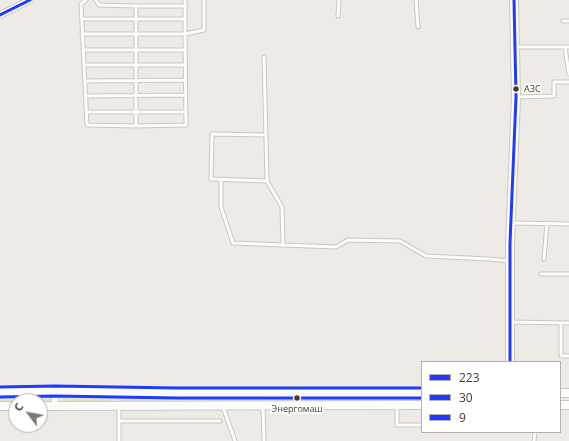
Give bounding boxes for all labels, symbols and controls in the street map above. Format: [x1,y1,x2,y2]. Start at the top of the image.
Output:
marker: АЗС [511,84,521,94]
place label: АЗС [524,84,541,94]
legend [421,361,561,433]
text: 223 [459,369,480,386]
text: 30 [459,389,473,406]
north arrow [8,393,48,433]
marker: Энергомаш [292,393,302,403]
text: С [10,400,26,414]
place label: Энергомаш [272,404,322,414]
text: 9 [459,409,466,426]

